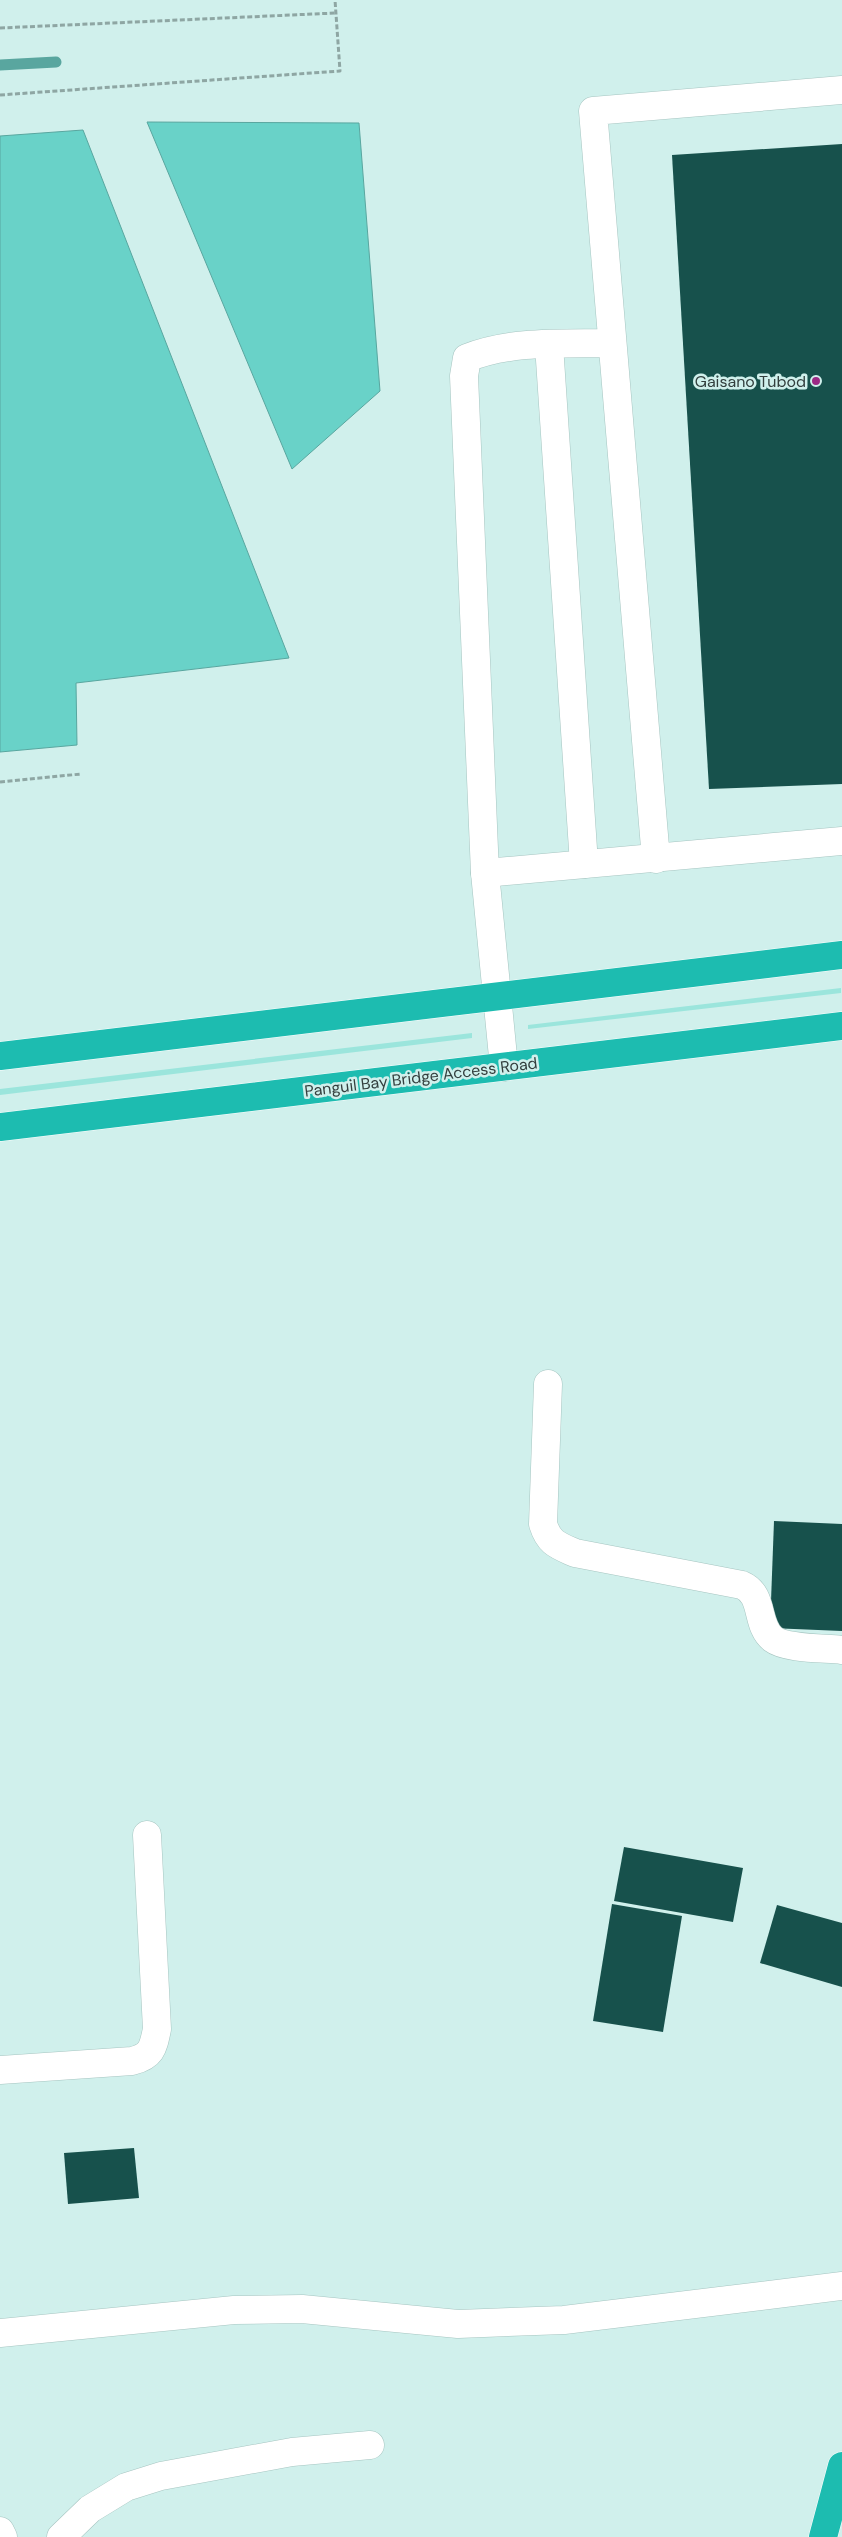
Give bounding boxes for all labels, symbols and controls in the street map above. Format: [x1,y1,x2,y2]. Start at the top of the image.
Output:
place label: Gaisano Tubod [695,371,806,392]
marker: Gaisano Tubod [810,375,822,387]
street label: Panguil Bay Bridge Access Road [303,1052,539,1102]

